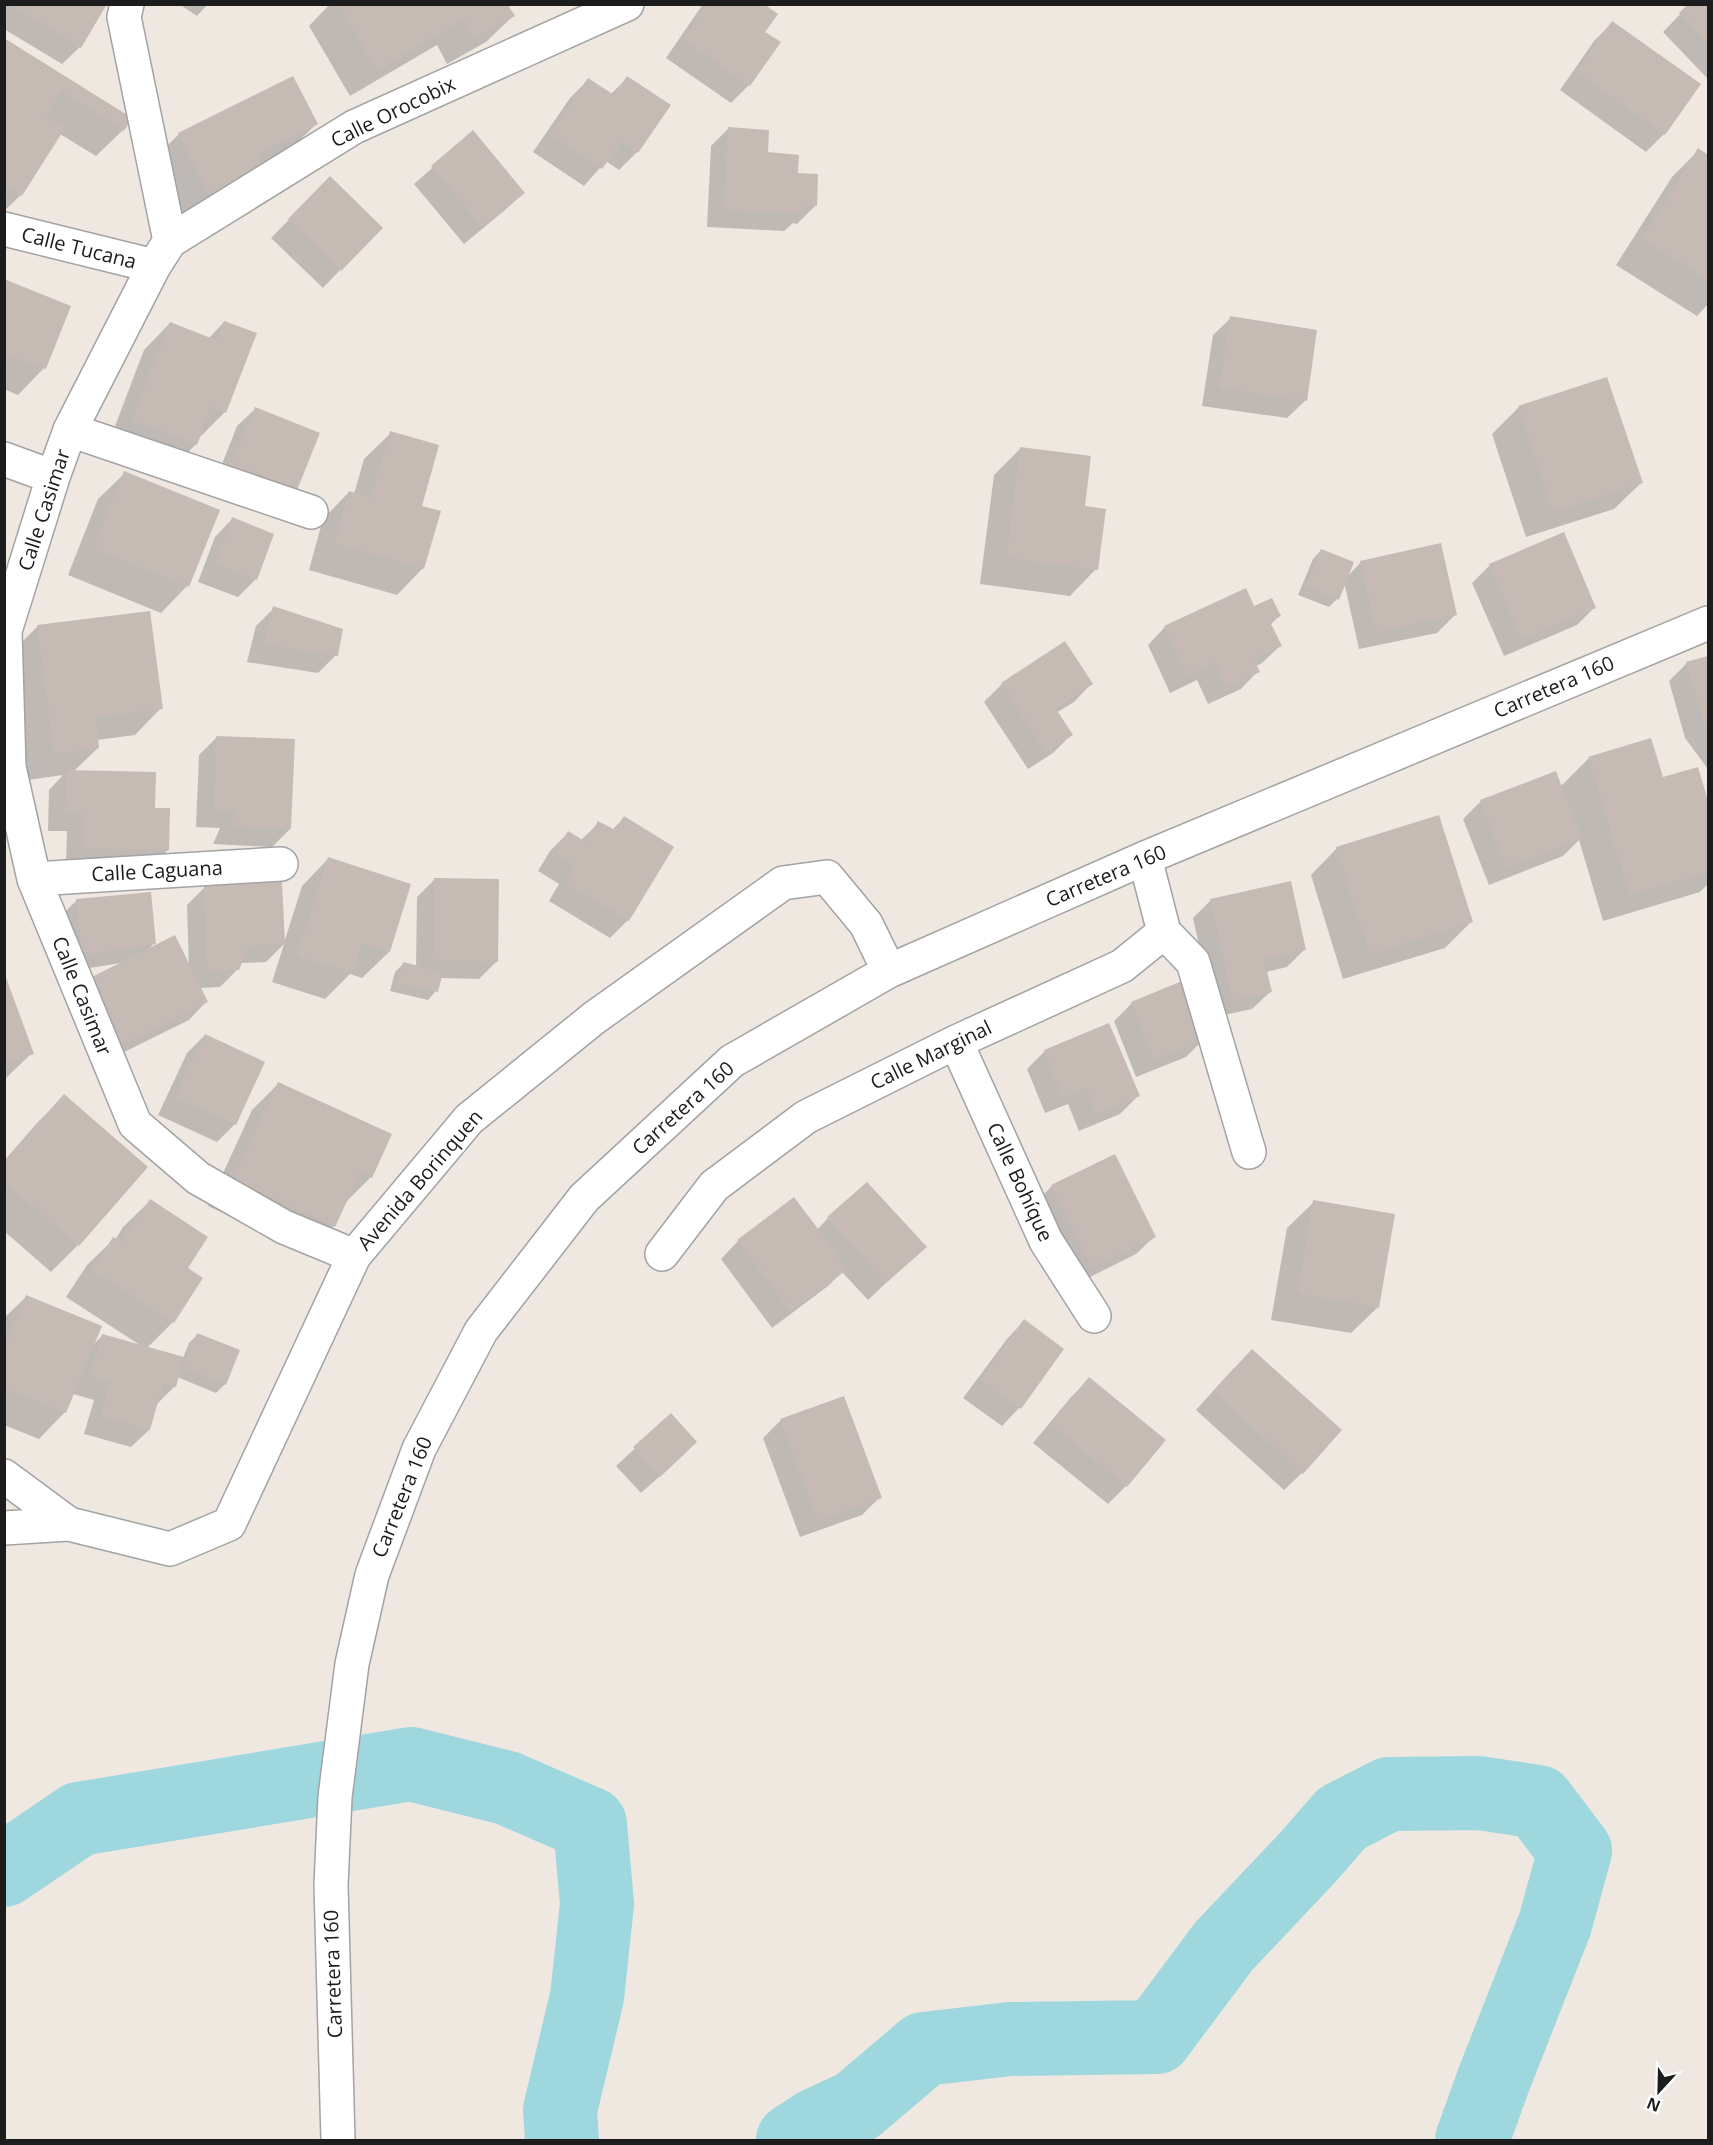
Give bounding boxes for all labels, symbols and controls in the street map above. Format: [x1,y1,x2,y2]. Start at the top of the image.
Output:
street label: Calle Orocobix [326,70,460,153]
street label: Calle Tucana [19,220,139,275]
street label: Calle Casimar [11,446,76,574]
street label: Carretera 160 [1489,649,1618,724]
street label: Carretera 160 [1041,838,1170,913]
street label: Calle Caguana [91,854,223,887]
street label: Calle Casimar [46,932,119,1059]
street label: Calle Marginal [866,1014,996,1096]
street label: Carretera 160 [626,1055,739,1161]
street label: Avenida Borinquen [351,1104,488,1256]
street label: Calle Bohíque [981,1118,1060,1246]
street label: Carretera 160 [365,1432,438,1561]
street label: Carretera 160 [317,1909,348,2039]
north arrow [1629,2061,1689,2121]
text: N [1643,2092,1664,2118]

